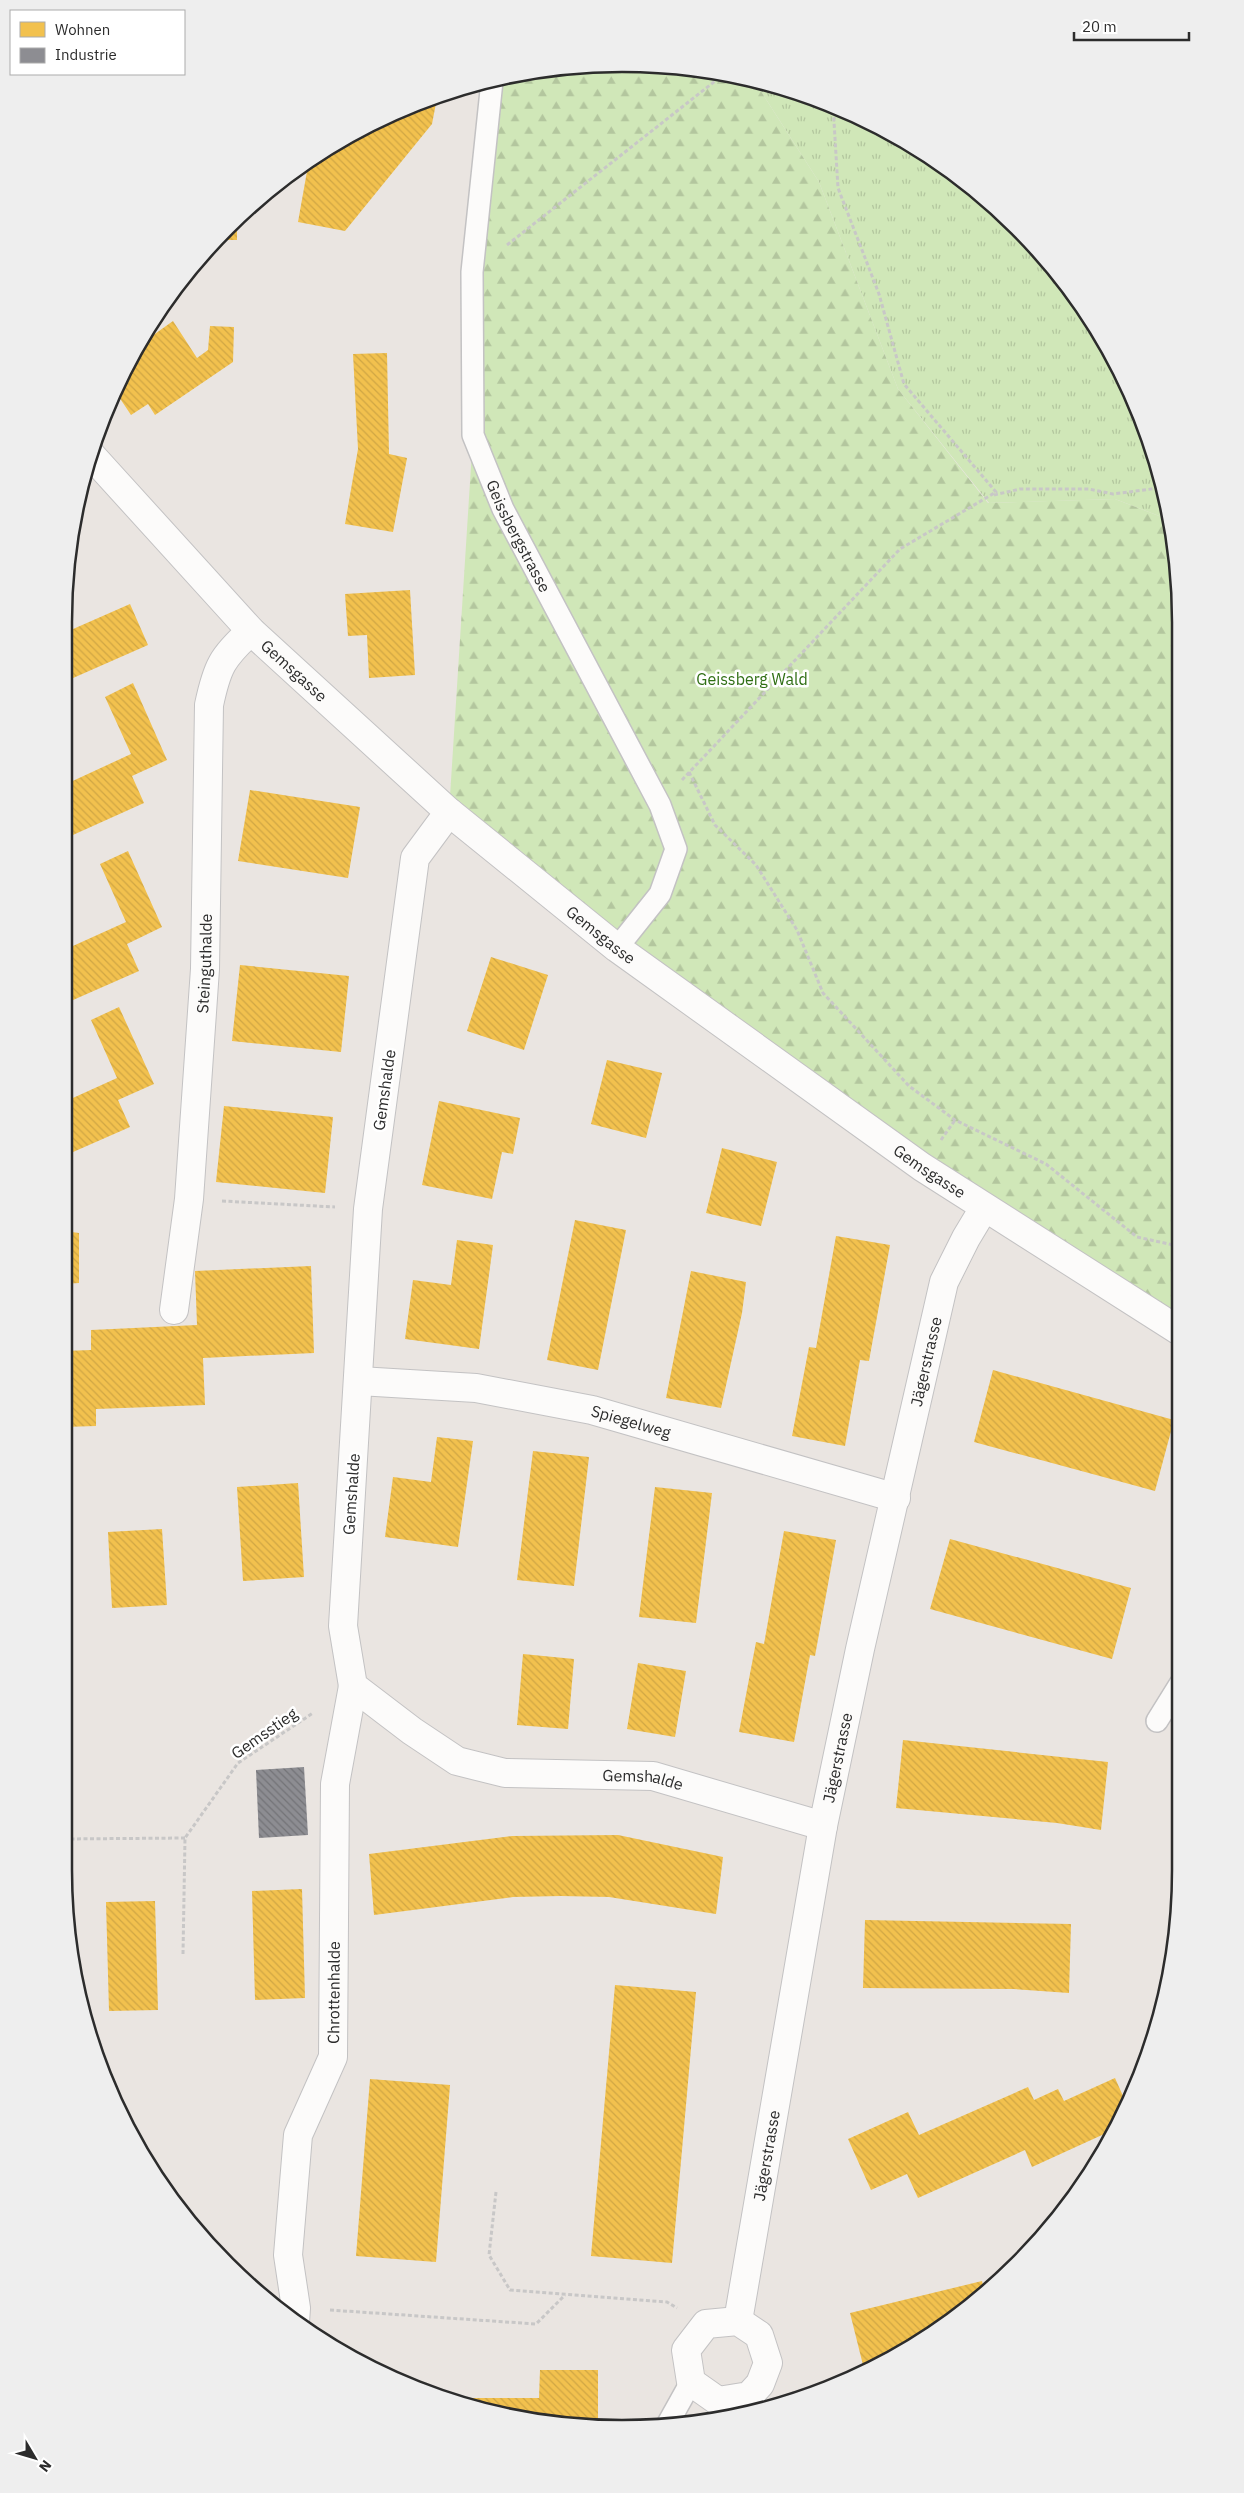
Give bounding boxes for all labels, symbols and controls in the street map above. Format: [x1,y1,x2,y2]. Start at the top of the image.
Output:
legend [10,10,185,75]
scale bar [1074,10,1189,42]
text: 20 m [1082,17,1117,36]
text: Wohnen [55,20,110,39]
text: Industrie [55,45,117,64]
street label: Geissbergstrasse [482,477,555,596]
street label: Gemsgasse [257,635,332,706]
park label: Geissberg Wald [696,669,808,689]
street label: Gemsgasse [562,901,640,968]
street label: Steinguthalde [192,913,216,1014]
street label: Gemshalde [368,1048,400,1132]
street label: Gemsgasse [890,1140,970,1202]
street label: Jägerstrasse [906,1314,946,1408]
street label: Spiegelweg [589,1400,674,1443]
street label: Gemshalde [338,1452,364,1535]
street label: Gemsstieg [227,1703,301,1763]
street label: Jägerstrasse [818,1711,856,1805]
street label: Gemshalde [602,1765,686,1794]
street label: Chrottenhalde [323,1941,344,2044]
street label: Jägerstrasse [749,2108,784,2202]
north arrow [10,2433,60,2483]
text: N [35,2456,55,2476]

